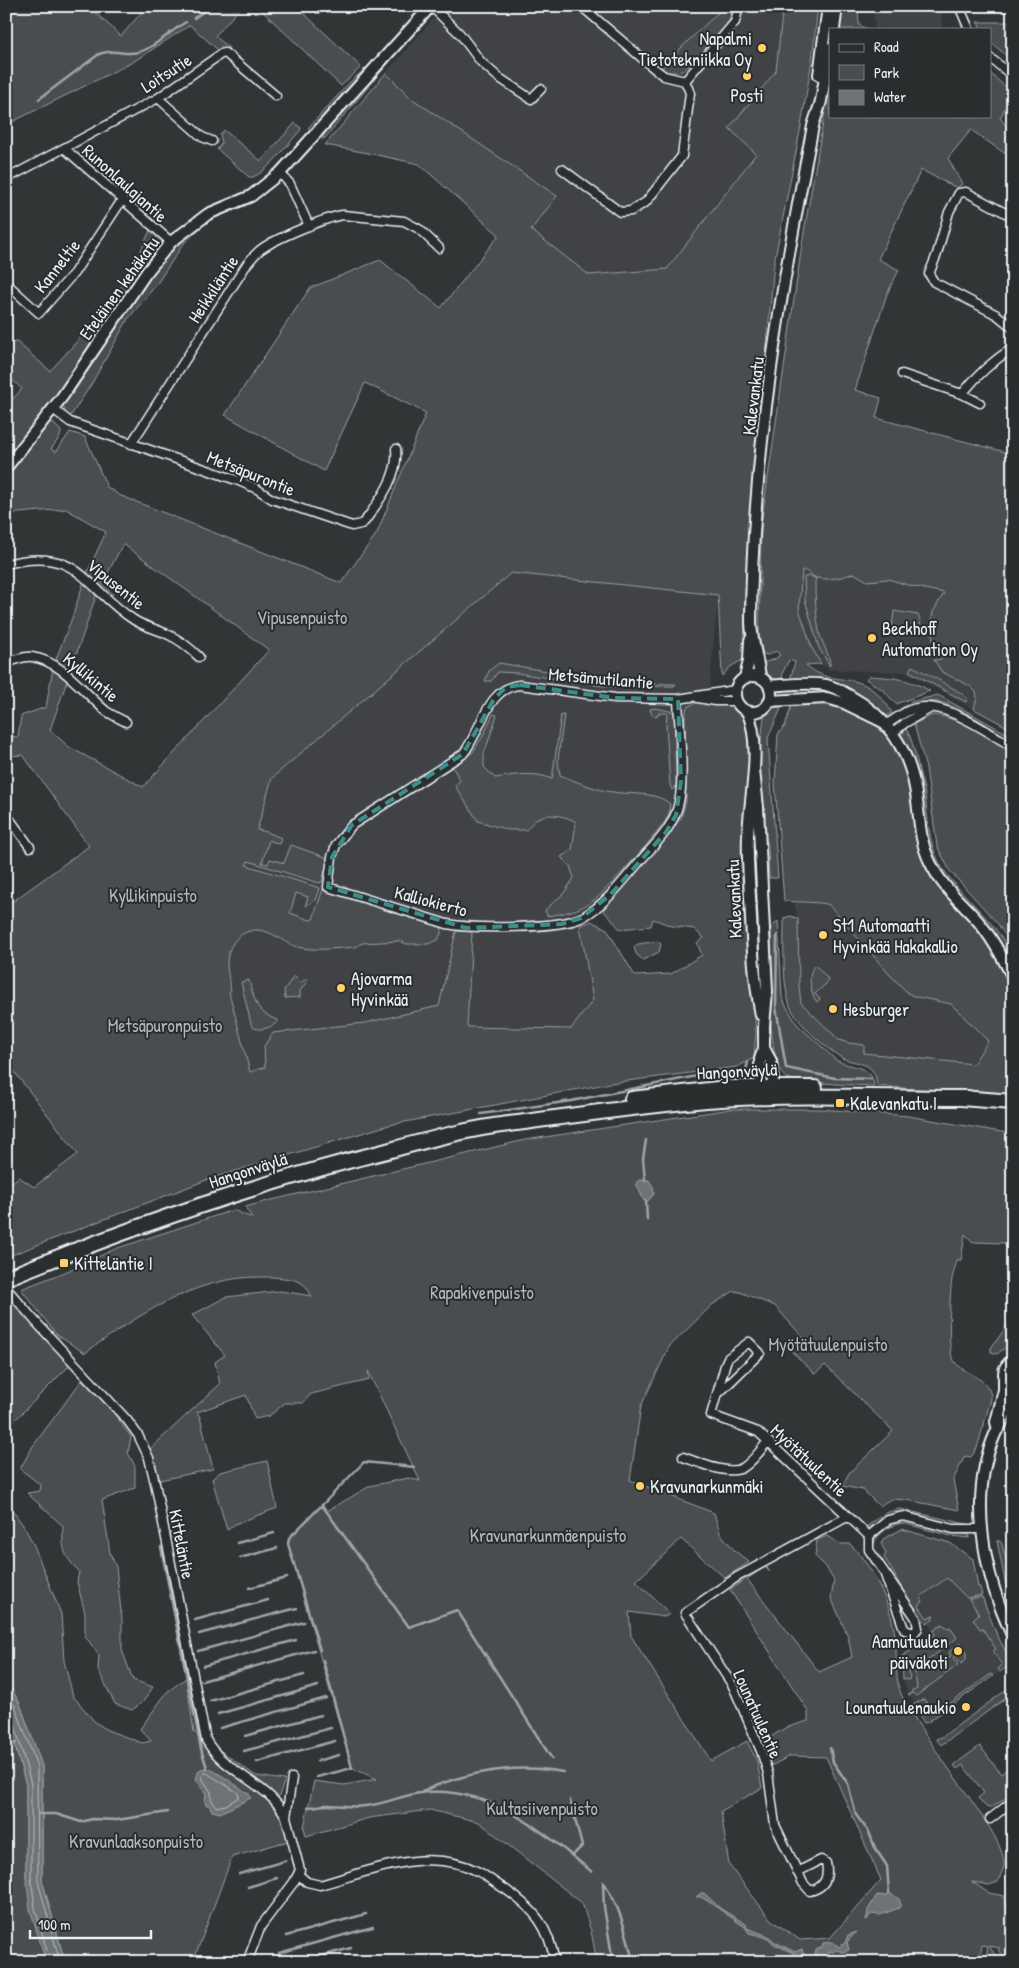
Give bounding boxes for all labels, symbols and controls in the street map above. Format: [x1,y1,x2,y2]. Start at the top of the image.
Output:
place label: Napalmi Tietotekniikka Oy [638,26,752,72]
legend [829,28,992,118]
text: Road [874,36,899,57]
marker: Napalmi Tietotekniikka Oy [756,42,768,54]
street label: Loitsutie [136,47,196,99]
text: Park [874,62,899,83]
marker: Posti [741,70,753,82]
place label: Posti [730,83,764,108]
text: Water [874,86,906,107]
street label: Runonlaulajantie [77,138,173,228]
street label: Eteläinen kehäkatu [73,231,165,345]
street label: Kanneltie [28,234,86,298]
street label: Heikkiläntie [182,250,244,328]
street label: Kalevankatu [736,355,770,437]
street label: Metsäpurontie [203,444,299,502]
street label: Vipusentie [81,553,151,615]
park label: Vipusenpuisto [257,605,347,630]
place label: Beckhoff Automation Oy [882,616,978,662]
marker: Beckhoff Automation Oy [866,632,878,644]
street label: Kyllikintie [58,646,124,708]
street label: Metsämutilantie [548,661,654,695]
street label: Kalevankatu [720,859,748,939]
street label: Kalliokierto [392,879,470,923]
park label: Kyllikinpuisto [109,883,197,908]
place label: St1 Automaatti Hyvinkää Hakakallio [833,913,958,959]
marker: St1 Automaatti Hyvinkää Hakakallio [817,929,829,941]
place label: Ajovarma Hyvinkää [351,966,412,1012]
marker: Ajovarma Hyvinkää [335,982,347,994]
place label: Hesburger [843,997,909,1022]
marker: Hesburger [827,1003,839,1015]
park label: Metsäpuronpuisto [108,1013,222,1038]
street label: Hangonväylä [696,1056,778,1086]
place label: Kalevankatu I [850,1091,937,1116]
marker: Kalevankatu I [834,1097,846,1109]
street label: Hangonväylä [206,1146,290,1194]
place label: Kitteläntie I [74,1251,153,1276]
marker: Kitteläntie I [58,1257,70,1269]
park label: Rapakivenpuisto [430,1280,534,1305]
park label: Myötätuulenpuisto [769,1332,887,1357]
street label: Myötätuulentie [765,1418,853,1502]
place label: Kravunarkunmäki [650,1474,764,1499]
marker: Kravunarkunmäki [634,1480,646,1492]
street label: Kitteläntie [163,1507,201,1581]
park label: Kravunarkunmäenpuisto [470,1523,626,1548]
place label: Aamutuulen päiväkoti [872,1629,948,1675]
marker: Aamutuulen päiväkoti [952,1645,964,1657]
street label: Lounatuulentie [727,1666,789,1762]
place label: Lounatuulenaukio [846,1695,956,1720]
marker: Lounatuulenaukio [960,1701,972,1713]
park label: Kultasiivenpuisto [486,1796,598,1821]
park label: Kravunlaaksonpuisto [69,1829,203,1854]
scale bar [30,1908,151,1940]
text: 100 m [38,1914,71,1935]

